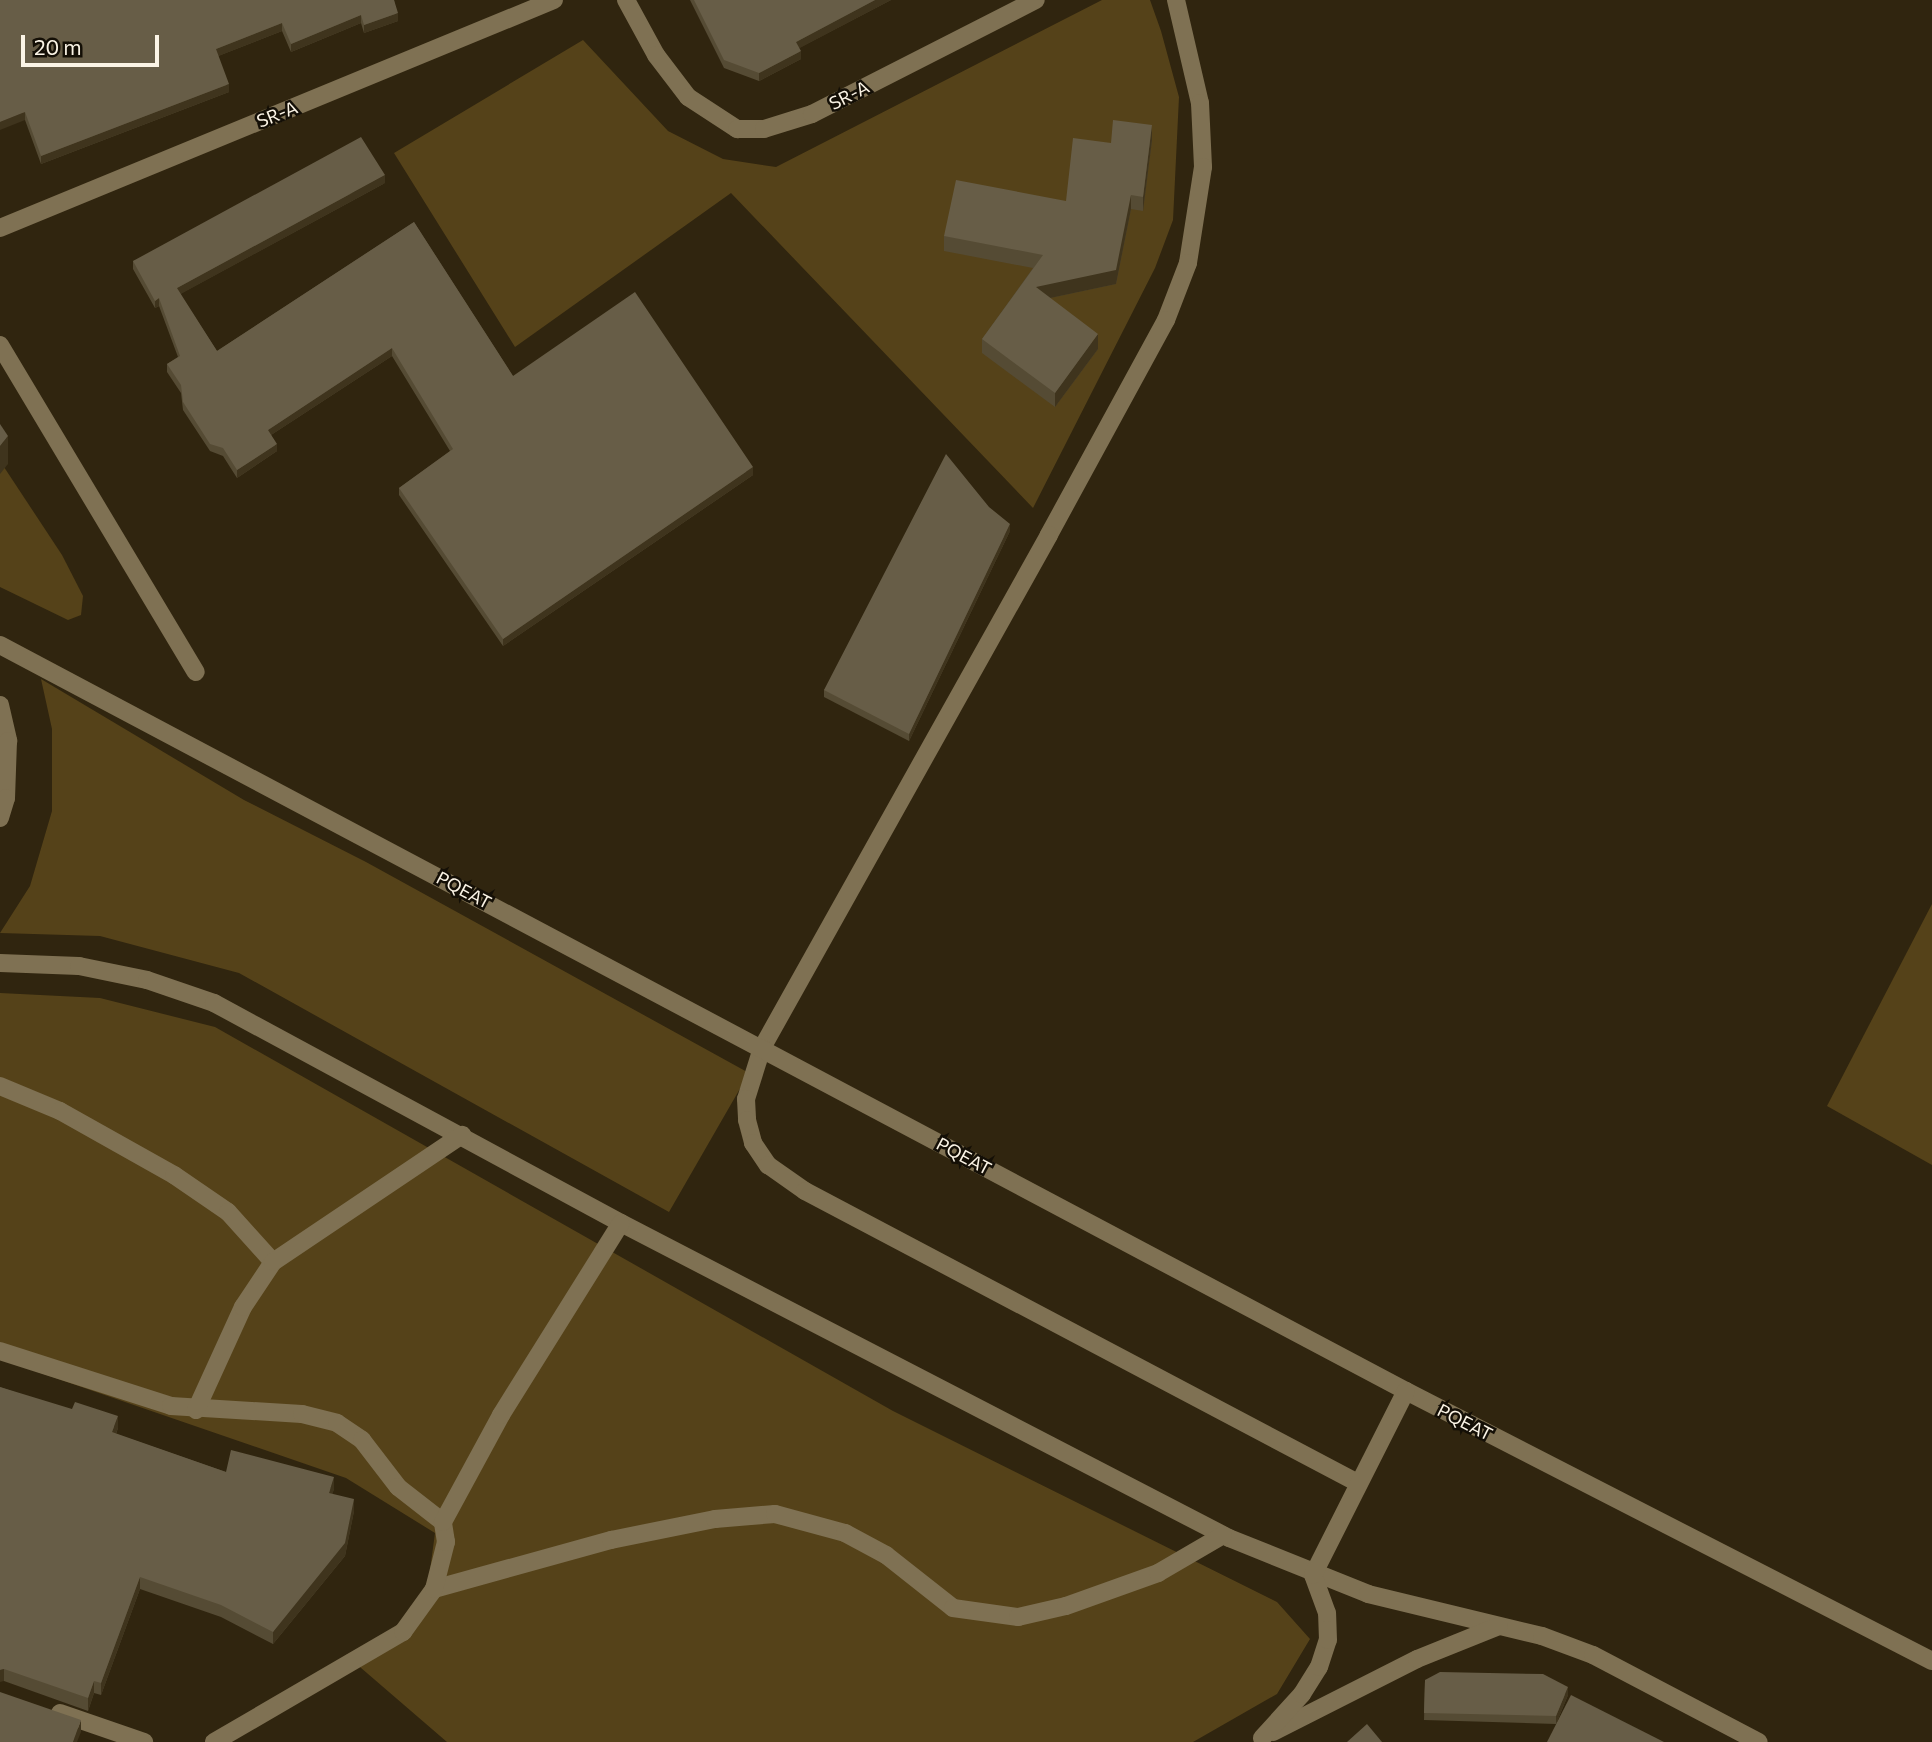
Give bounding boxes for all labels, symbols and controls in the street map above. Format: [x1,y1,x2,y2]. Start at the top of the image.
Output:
scale bar [24,21,163,65]
text: 20 m [34,34,82,59]
street label: SR-A [825,76,873,114]
street label: SR-A [253,96,301,132]
street label: PQEAT [433,867,495,913]
street label: PQEAT [933,1133,995,1179]
street label: PQEAT [1434,1399,1496,1445]

